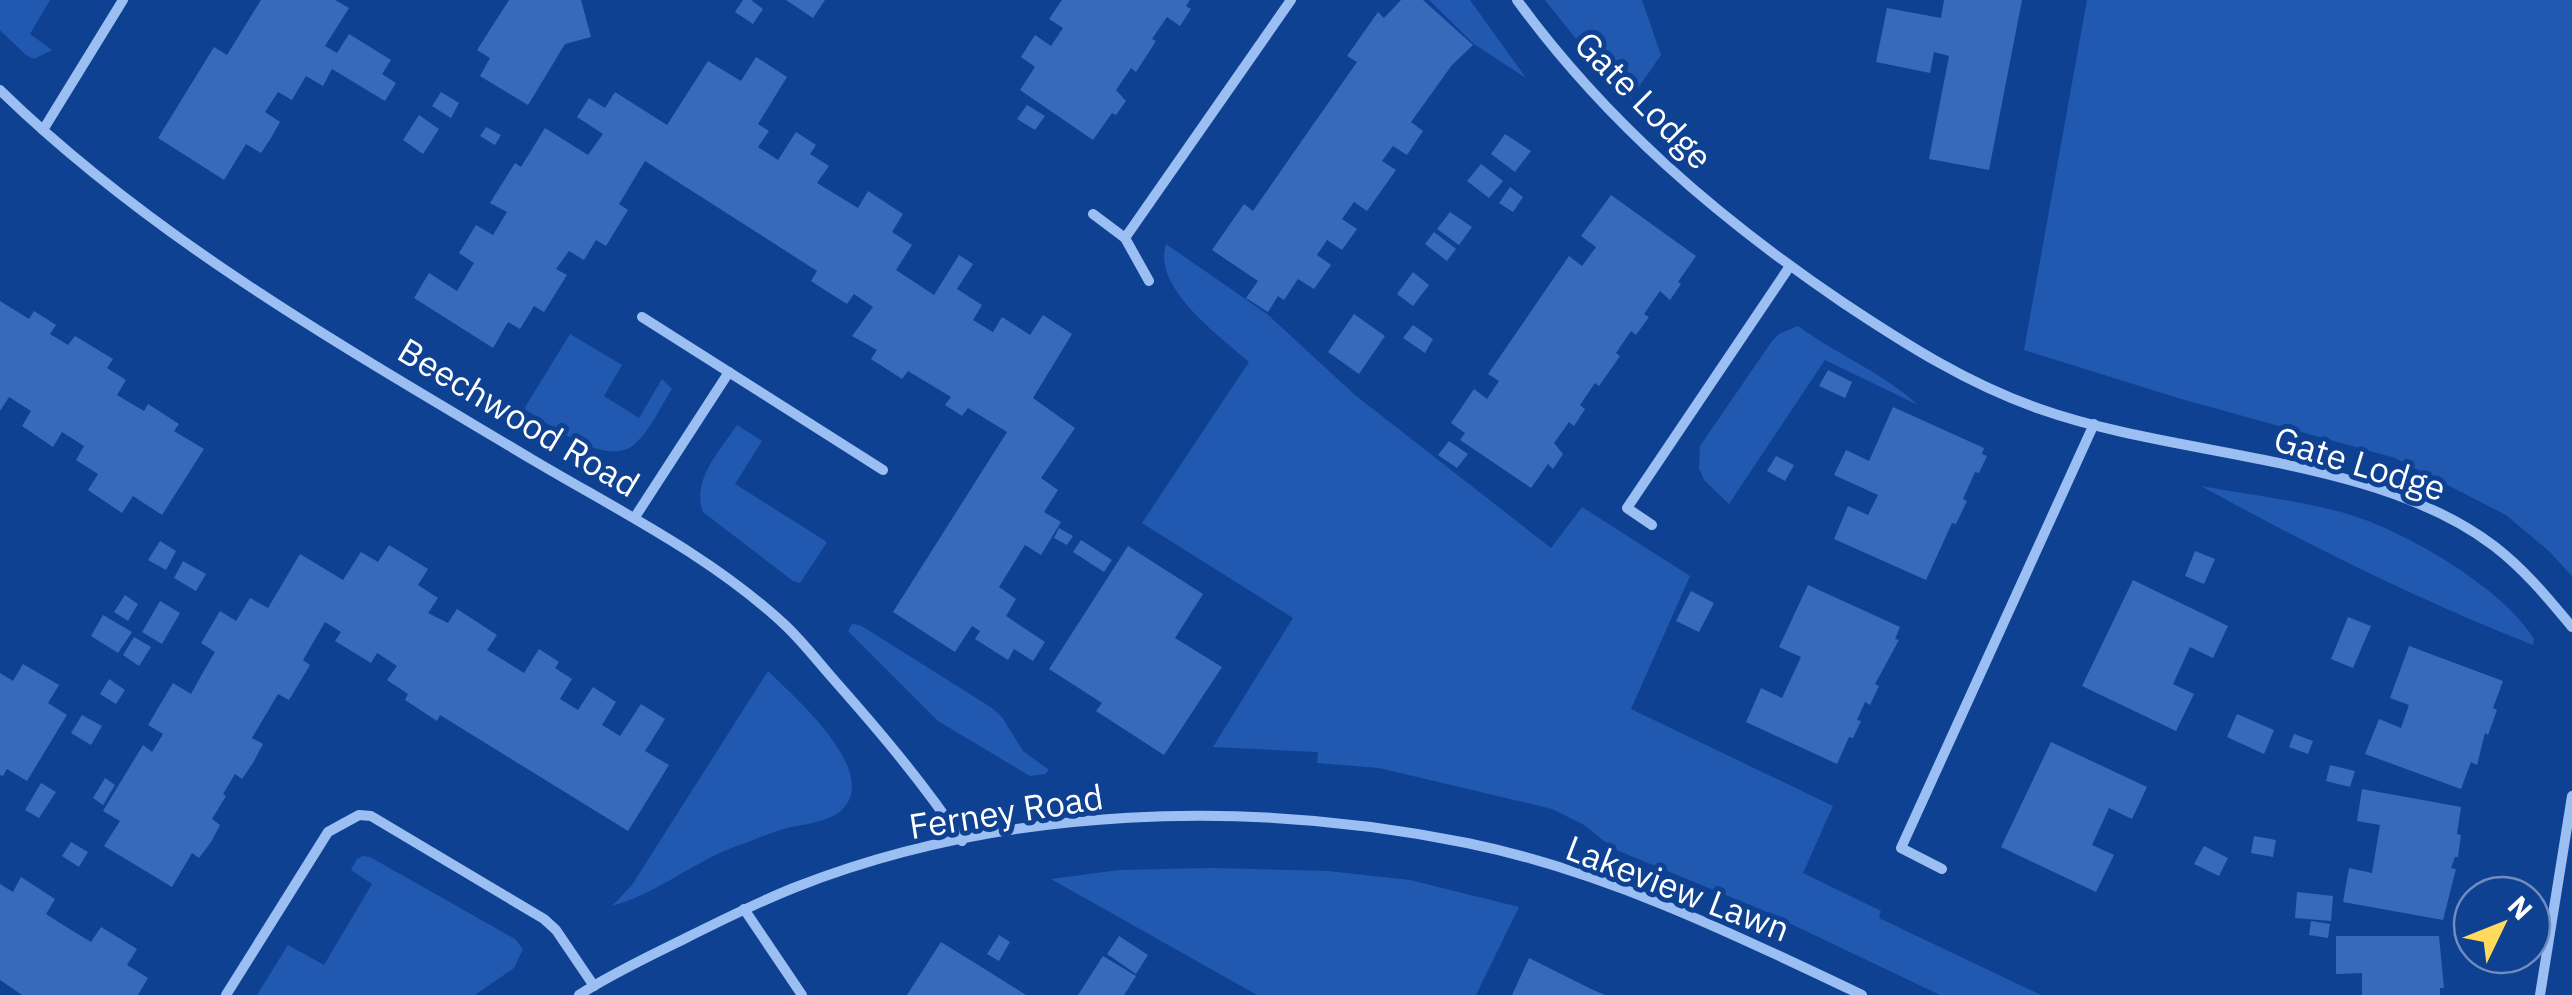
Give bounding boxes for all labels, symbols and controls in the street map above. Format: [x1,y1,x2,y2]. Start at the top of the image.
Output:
street label: Gate Lodge [1565,21,1723,179]
street label: Beechwood Road [390,327,648,507]
street label: Gate Lodge [2269,415,2451,511]
street label: Ferney Road [906,773,1106,849]
street label: Lakeview Lawn [1560,824,1796,952]
north arrow [2452,875,2552,975]
text: N [2500,888,2541,928]

